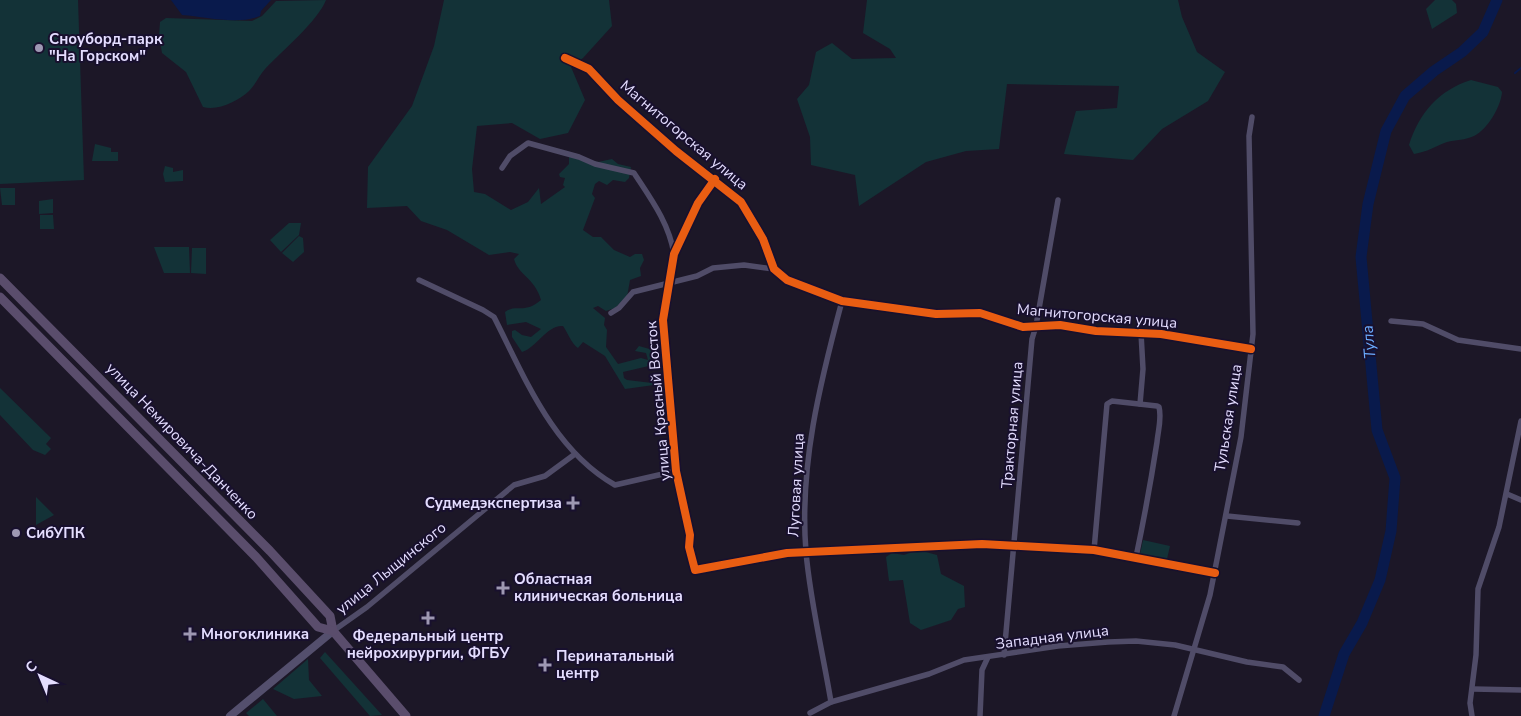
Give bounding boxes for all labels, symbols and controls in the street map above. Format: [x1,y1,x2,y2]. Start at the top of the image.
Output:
place label: Сноуборд-парк "На Горском" [49,29,163,66]
marker: Сноуборд-парк "На Горском" [33,42,45,54]
street label: Магнитогорская улица [616,76,752,194]
street label: Магнитогорская улица [1016,299,1178,333]
street label: улица Красный Восток [641,320,675,482]
water label: Тула [1357,324,1381,360]
street label: улица Немировича-Данченко [102,358,262,524]
street label: Тракторная улица [996,361,1028,489]
street label: Тульская улица [1210,363,1246,473]
street label: Луговая улица [783,433,809,537]
place label: Судмедэкспертиза [425,493,562,513]
marker: Судмедэкспертиза [566,496,580,510]
street label: улица Лыщинского [332,517,450,619]
place label: СибУПК [26,523,86,543]
marker: СибУПК [10,527,22,539]
place label: Областная клиническая больница [514,569,683,606]
marker: Областная клиническая больница [496,581,510,595]
marker: Федеральный центр нейрохирургии, ФГБУ [421,611,435,625]
street label: Западная улица [994,620,1110,654]
place label: Многоклиника [201,624,309,644]
place label: Федеральный центр нейрохирургии, ФГБУ [347,626,510,663]
marker: Многоклиника [183,627,197,641]
place label: Перинатальный центр [556,646,674,683]
north arrow [15,651,65,701]
text: С [21,657,42,677]
marker: Перинатальный центр [538,658,552,672]

